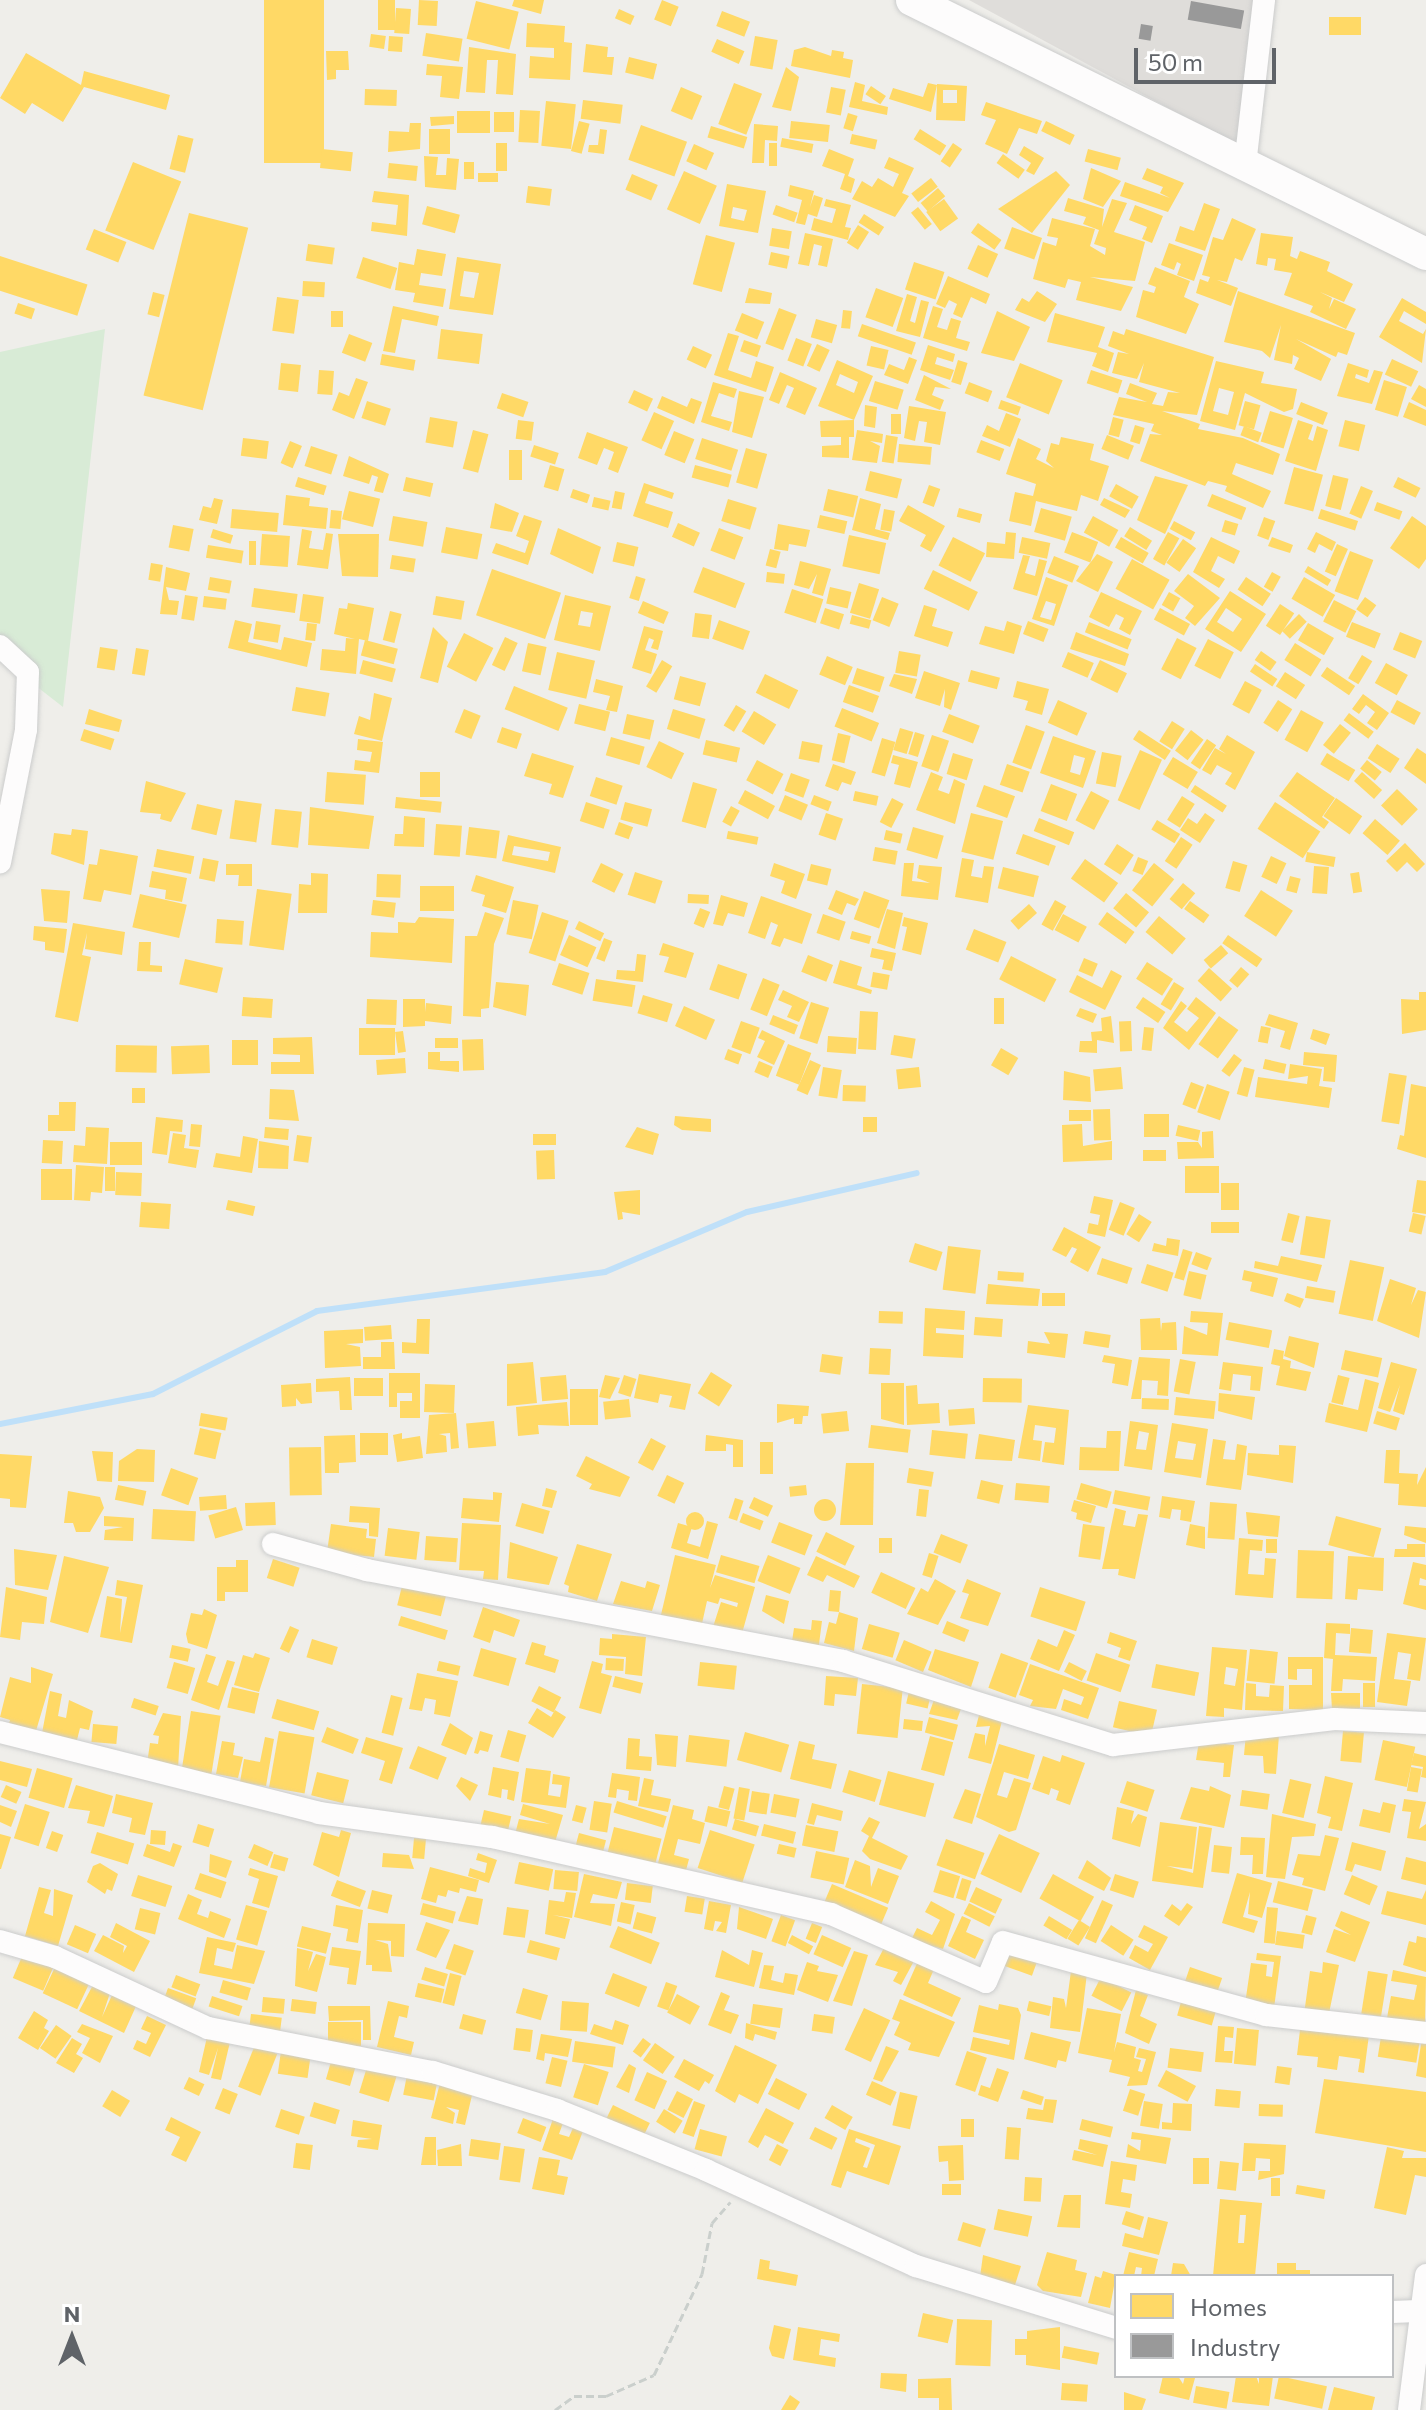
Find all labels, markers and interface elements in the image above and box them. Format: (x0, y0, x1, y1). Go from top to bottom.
scale bar (1138, 32, 1280, 82)
text: 50 m (1148, 47, 1203, 76)
legend (1114, 2274, 1394, 2378)
text: Homes (1190, 2292, 1267, 2321)
north arrow (32, 2298, 112, 2378)
text: N (64, 2300, 80, 2327)
text: Industry (1190, 2332, 1280, 2361)

